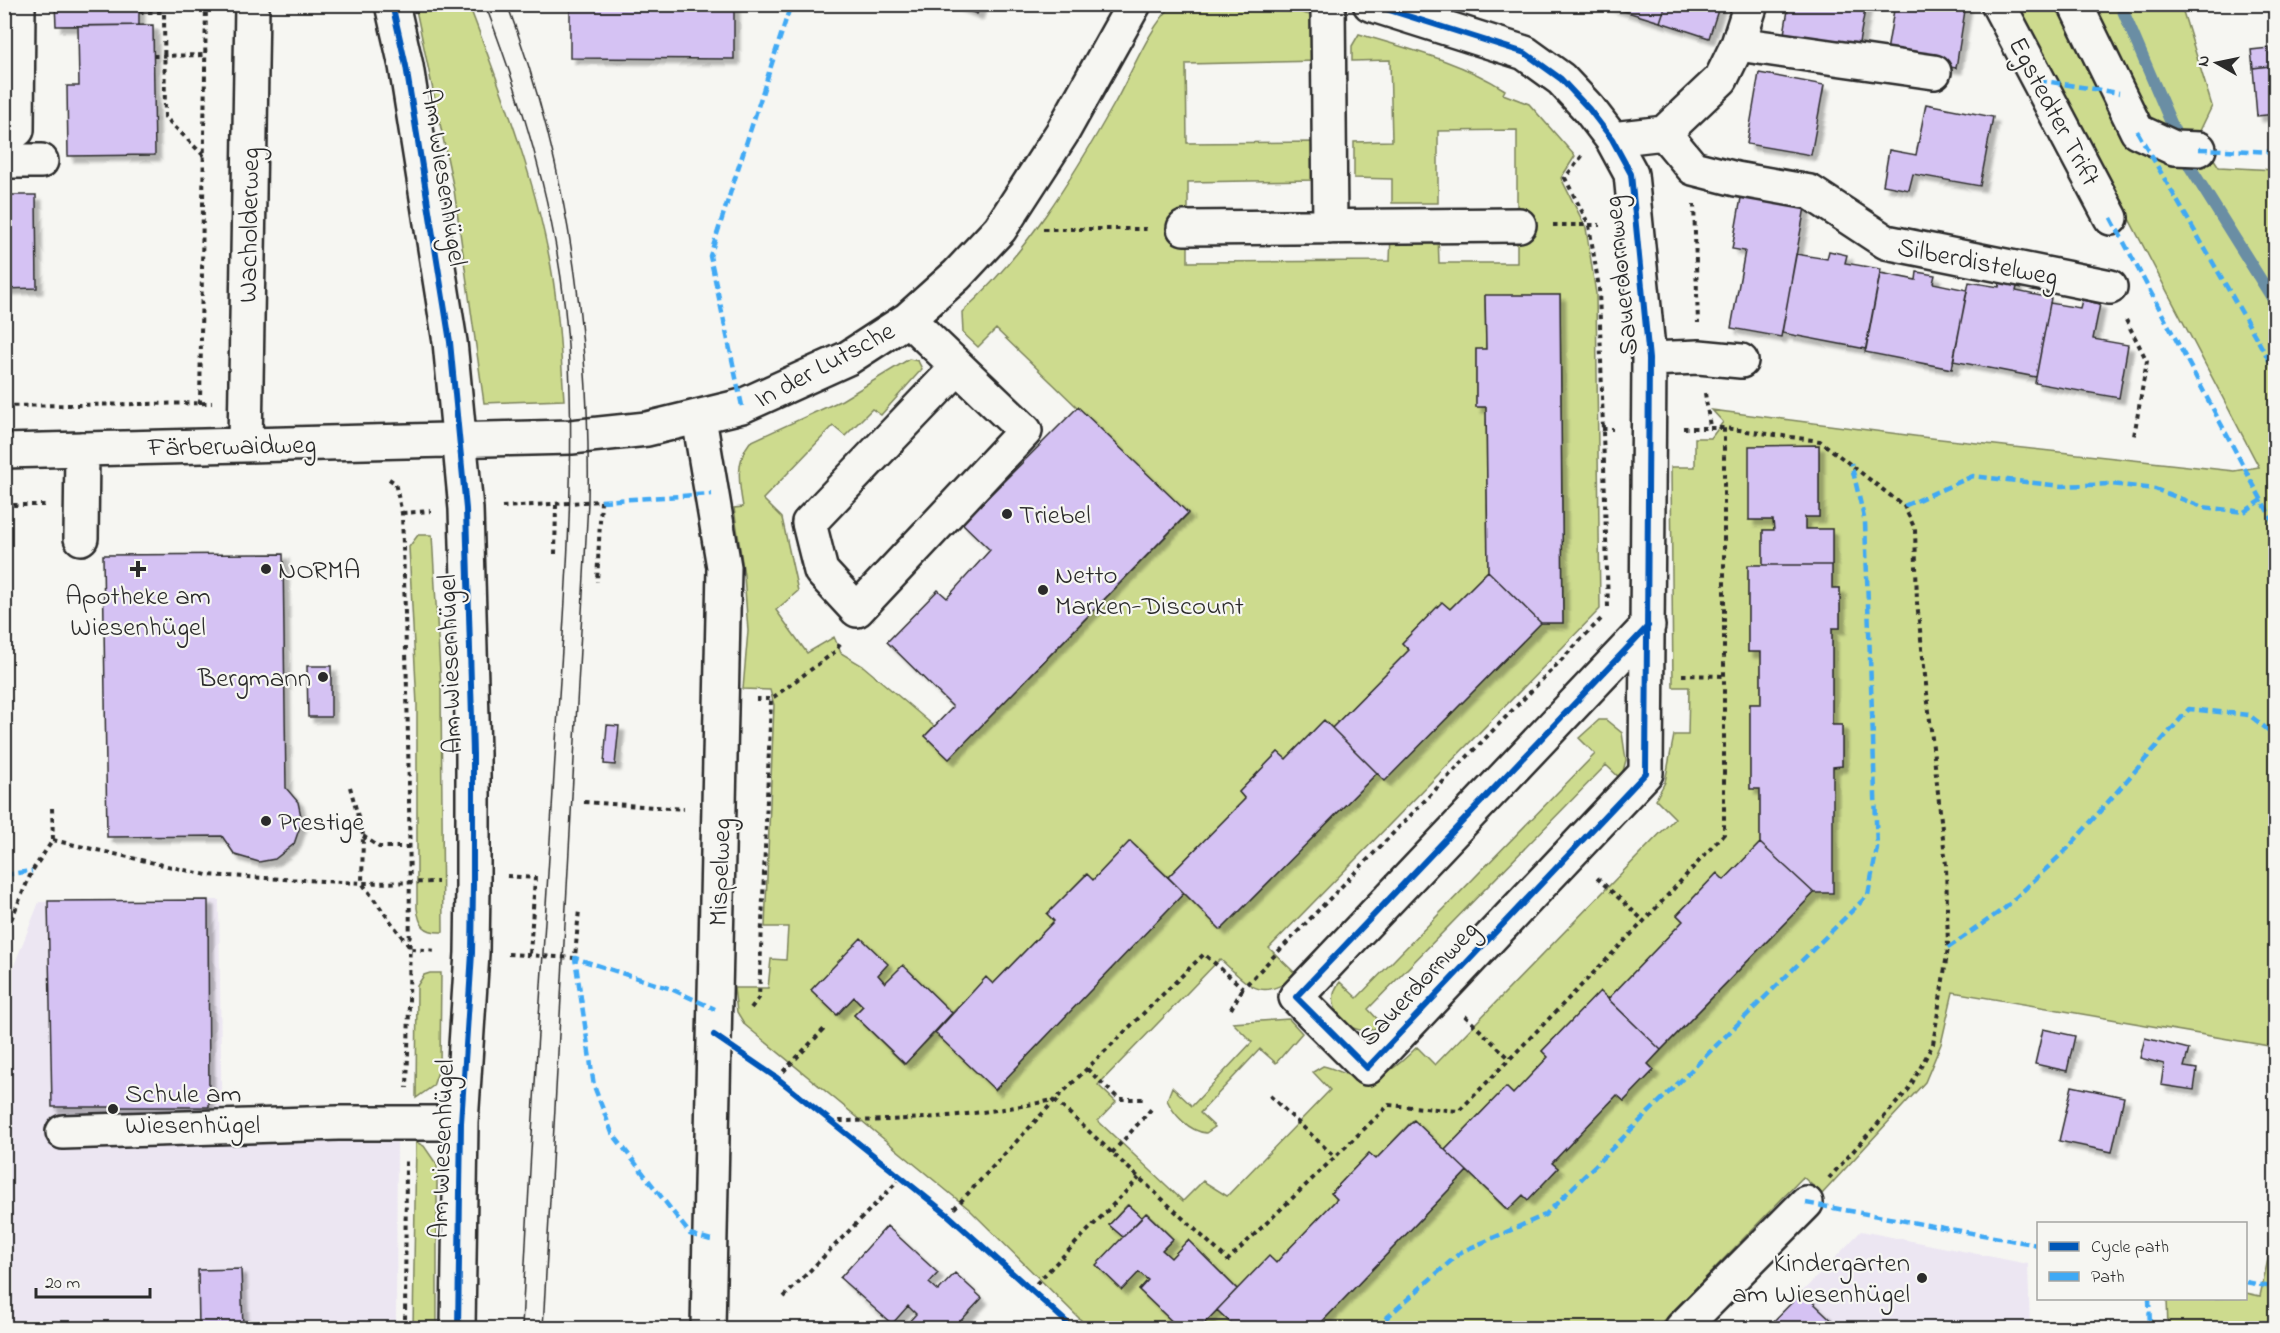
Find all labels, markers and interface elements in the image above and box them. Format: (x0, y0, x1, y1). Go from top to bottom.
street label: Egstedter Trift (1997, 31, 2109, 194)
north arrow (2187, 33, 2247, 93)
text: N (2191, 54, 2217, 68)
street label: Am Wiesenhügel (409, 86, 476, 269)
street label: Wacholderweg (230, 147, 271, 303)
street label: Sauerdornweg (1595, 194, 1650, 358)
street label: Silberdistelweg (1894, 229, 2061, 298)
street label: In der Lutsche (748, 312, 903, 420)
street label: Färberwaidweg (146, 427, 317, 468)
place label: Triebel (1019, 497, 1091, 536)
marker: Triebel (1000, 507, 1014, 521)
place label: NORMA (278, 552, 360, 591)
place label: Netto Marken-Discount (1055, 557, 1244, 627)
marker: Apotheke am Wiesenhügel (131, 562, 145, 576)
marker: NORMA (259, 562, 273, 576)
street label: Am Wiesenhügel (429, 573, 474, 754)
place label: Apotheke am Wiesenhügel (65, 578, 211, 648)
marker: Netto Marken-Discount (1036, 583, 1050, 597)
place label: Bergmann (197, 660, 311, 699)
marker: Bergmann (316, 670, 330, 684)
place label: Prestige (278, 804, 365, 843)
marker: Prestige (259, 814, 273, 828)
street label: Mispelweg (700, 817, 743, 927)
street label: Sauerdornweg (1351, 913, 1489, 1057)
street label: Am Wiesenhügel (421, 1059, 466, 1240)
place label: Schule am Wiesenhügel (125, 1076, 260, 1146)
marker: Schule am Wiesenhügel (106, 1102, 120, 1116)
legend (2037, 1222, 2247, 1300)
text: Cycle path (2091, 1235, 2169, 1261)
place label: Kindergarten am Wiesenhügel (1732, 1245, 1910, 1315)
scale bar (36, 1261, 150, 1299)
text: Path (2091, 1265, 2125, 1291)
text: 20 m (45, 1271, 80, 1297)
marker: Kindergarten am Wiesenhügel (1915, 1271, 1929, 1285)

